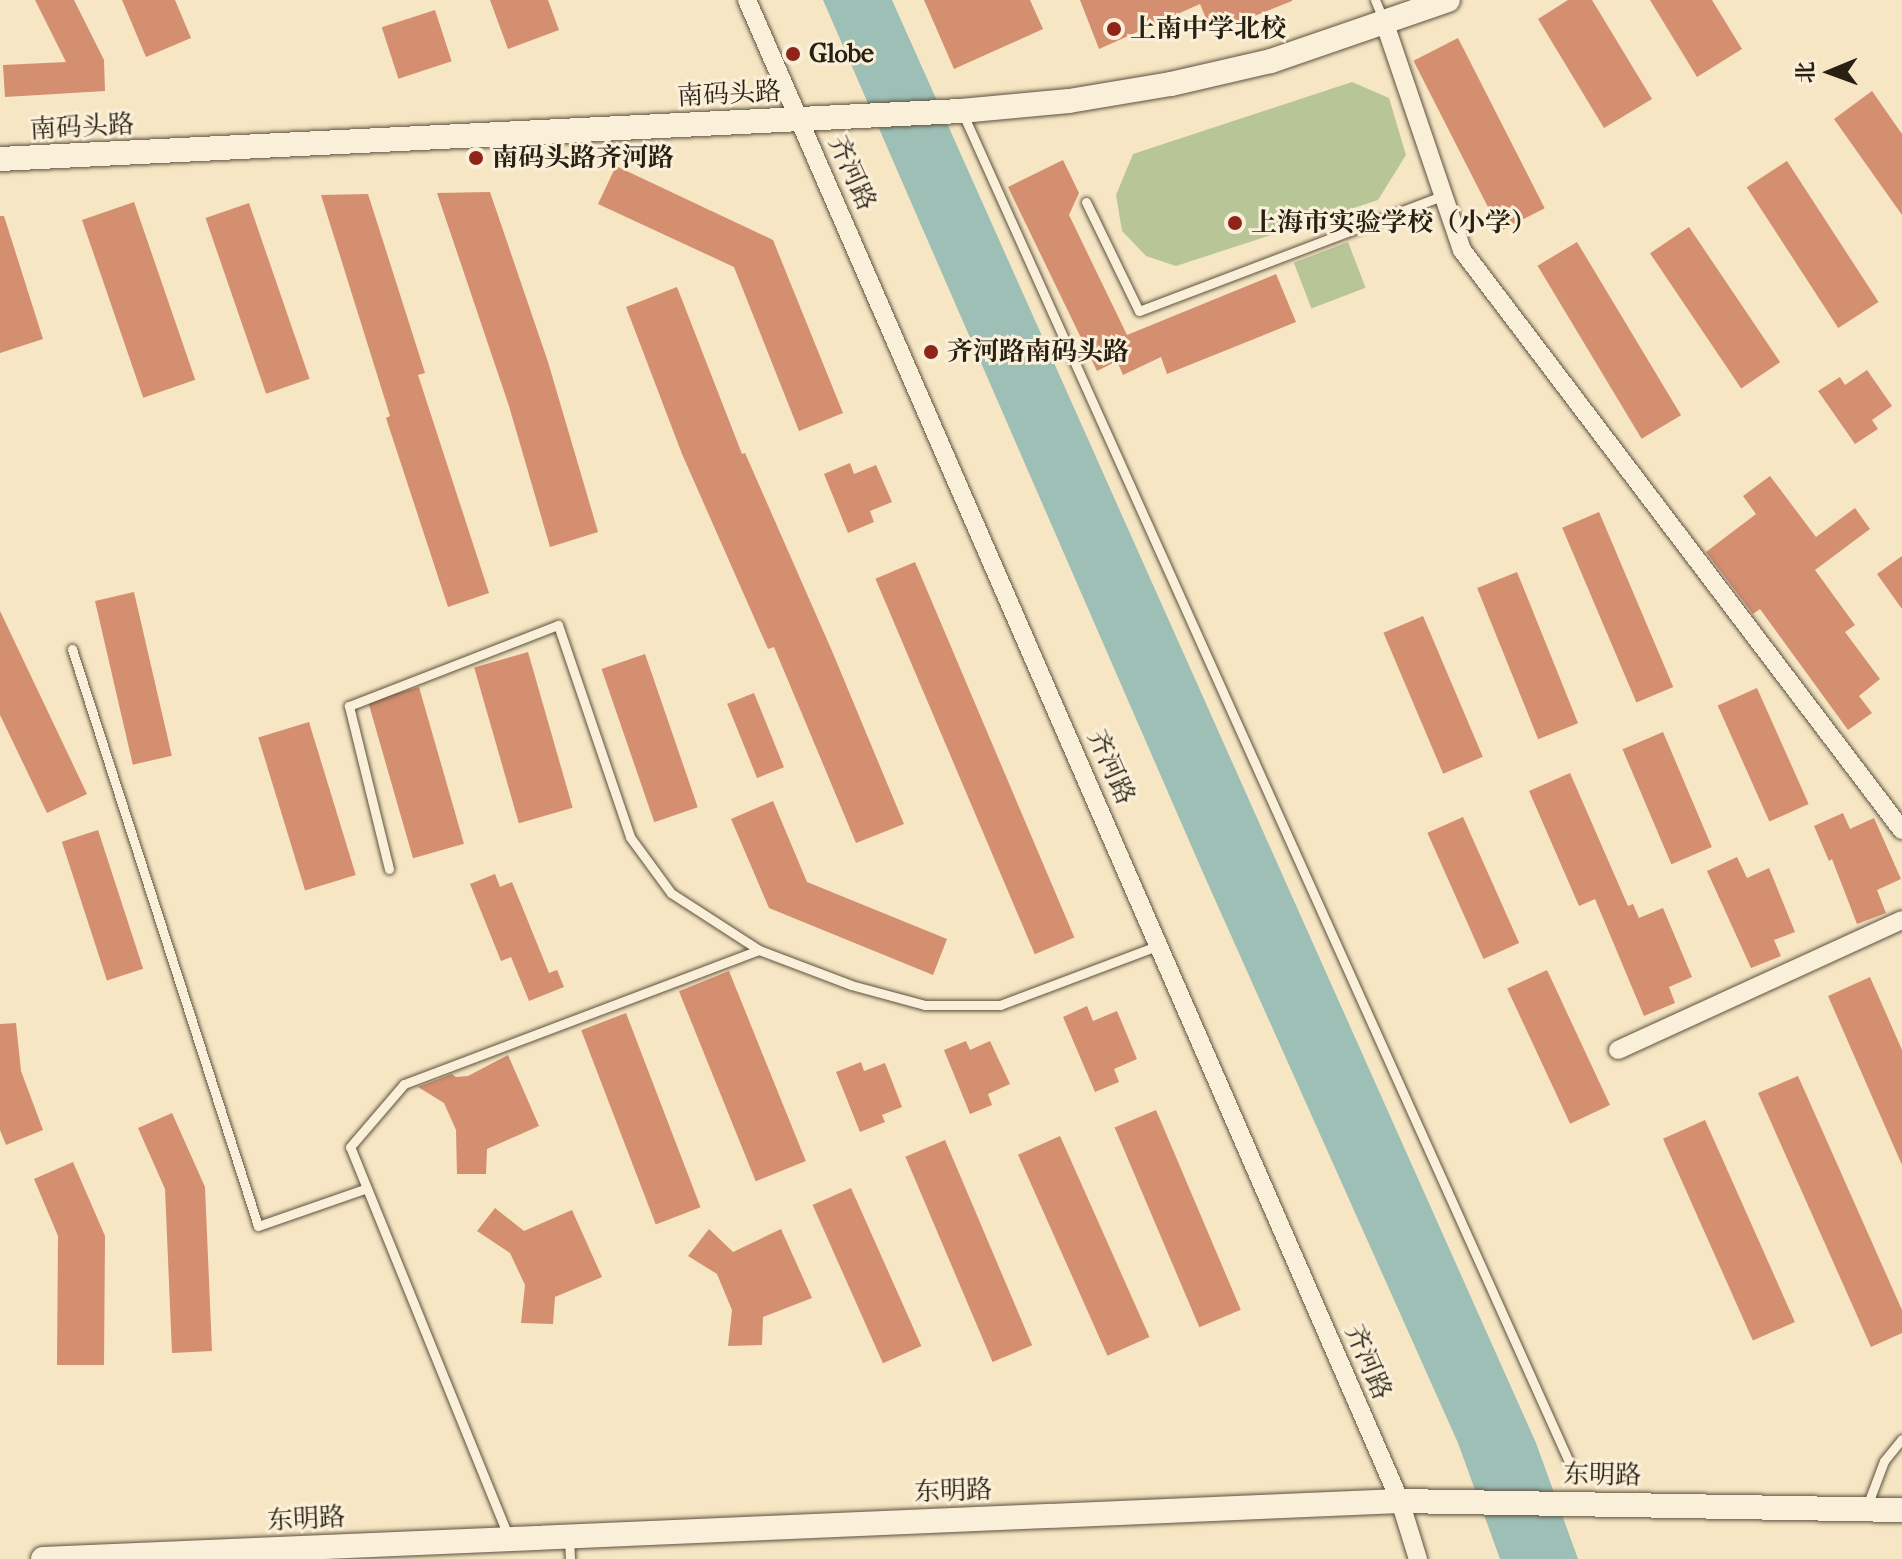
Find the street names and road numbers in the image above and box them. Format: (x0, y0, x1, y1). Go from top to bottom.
street label: 南码头路 (676, 76, 782, 112)
street label: 南码头路 (29, 109, 135, 145)
street label: 齐河路 (822, 131, 882, 215)
street label: 齐河路 (1081, 725, 1141, 809)
street label: 齐河路 (1338, 1320, 1398, 1404)
street label: 东明路 (1563, 1459, 1641, 1491)
street label: 东明路 (913, 1474, 993, 1508)
street label: 东明路 (266, 1501, 346, 1537)

